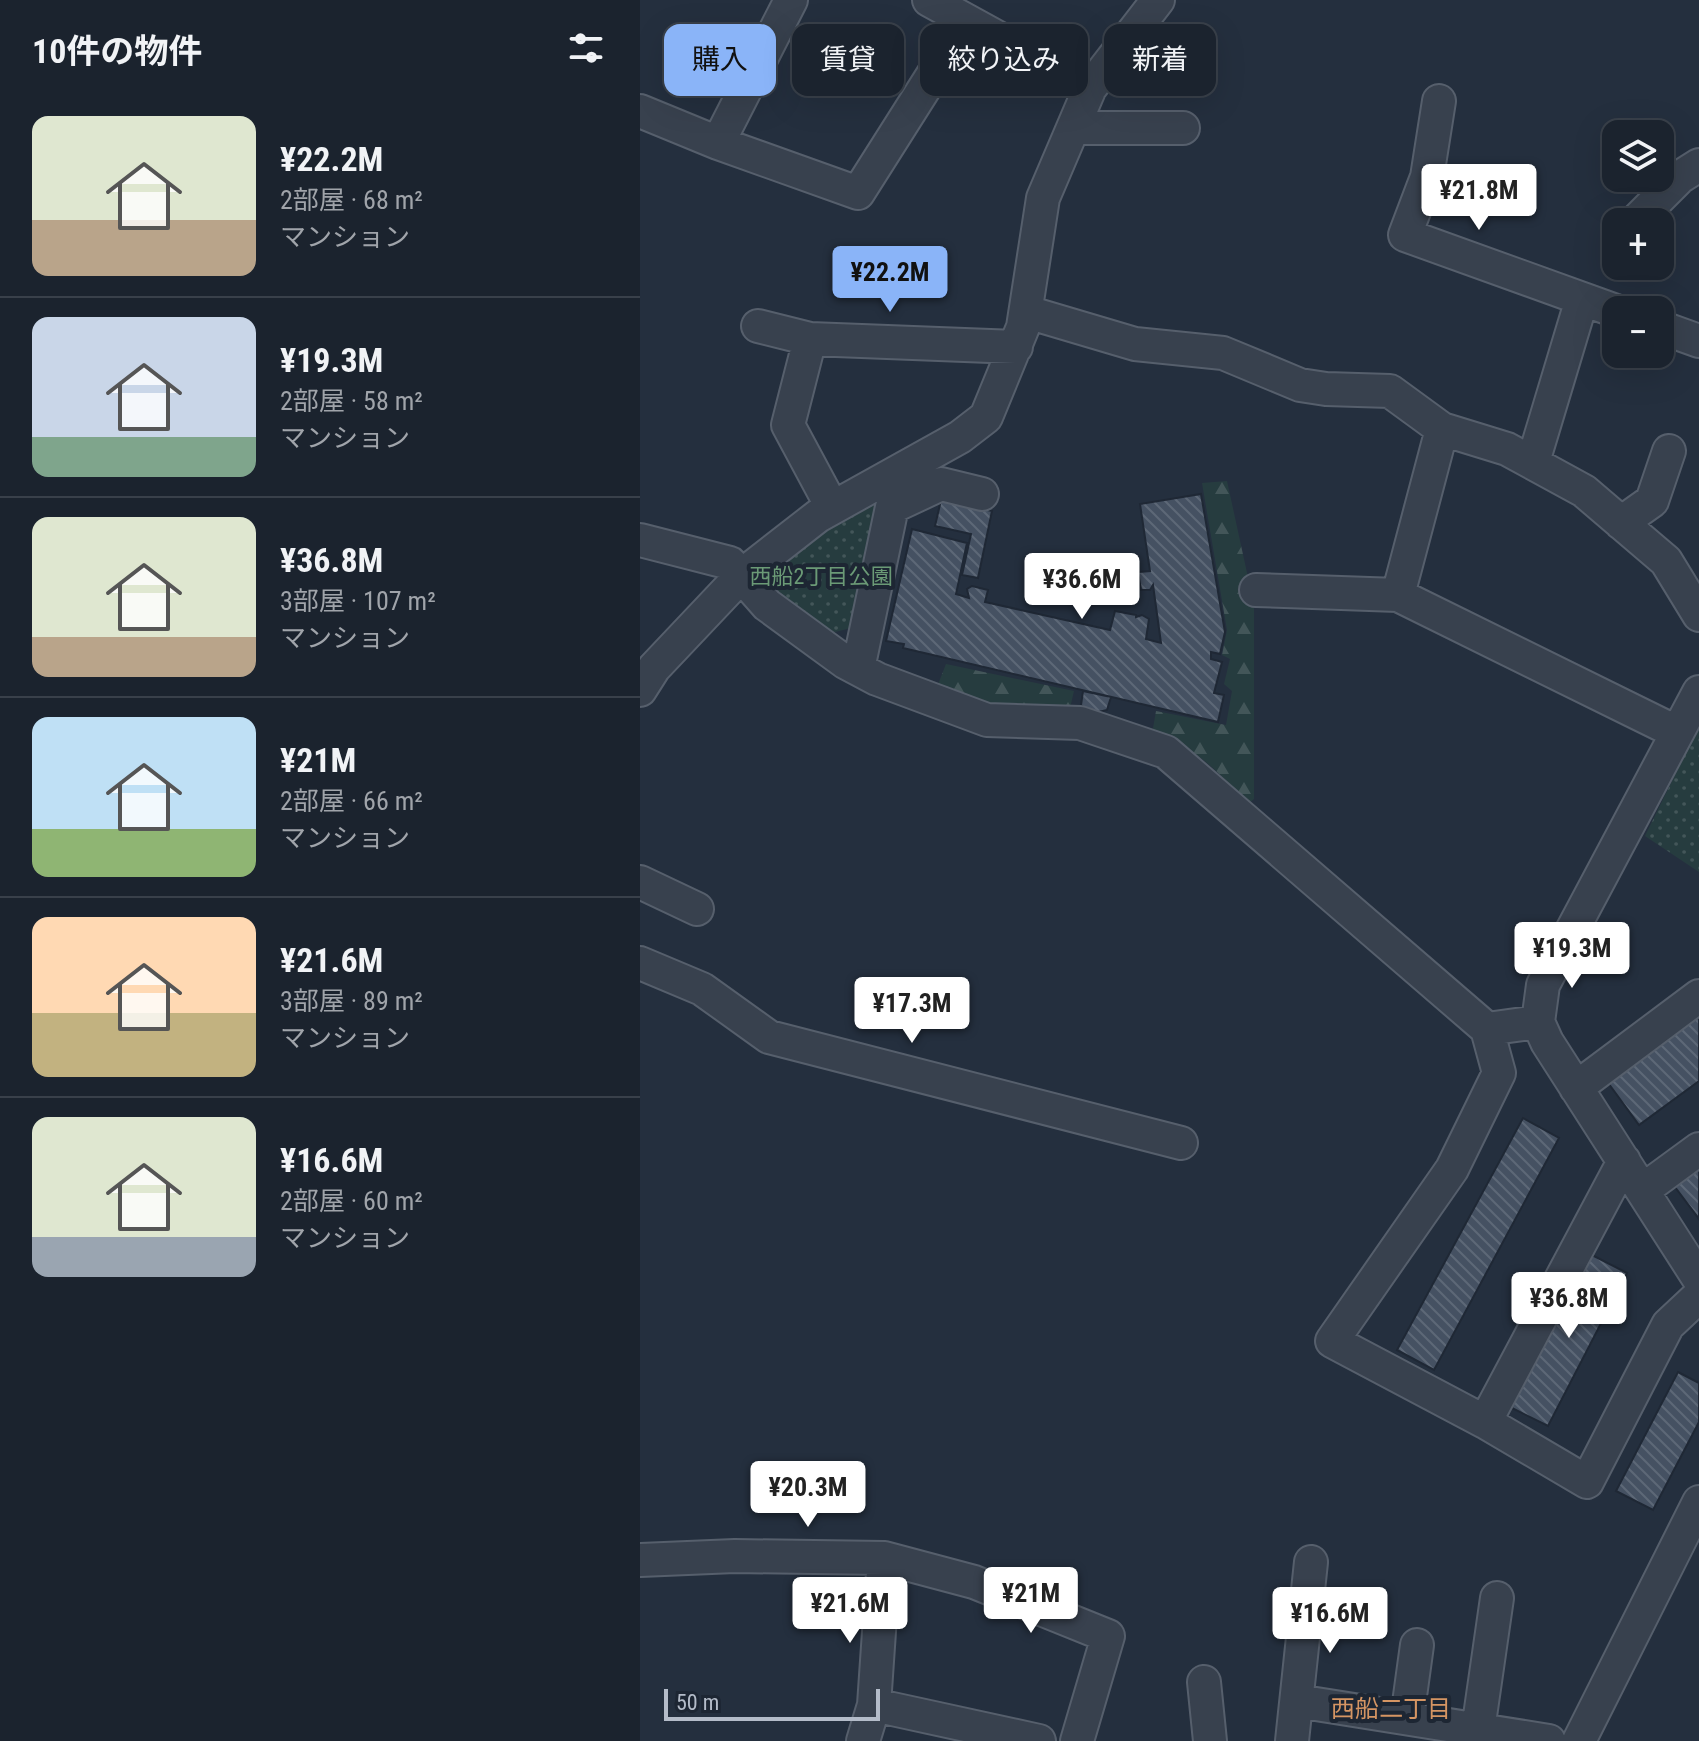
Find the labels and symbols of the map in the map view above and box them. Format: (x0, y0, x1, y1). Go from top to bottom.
pin: ¥21.8M (1414, 164, 1544, 232)
pin: ¥22.2M (825, 246, 955, 314)
pin: ¥36.6M (1017, 553, 1147, 621)
park label: 西船2丁目公園 (750, 564, 892, 589)
pin: ¥19.3M (1507, 922, 1637, 990)
pin: ¥17.3M (847, 977, 977, 1045)
pin: ¥36.8M (1504, 1272, 1634, 1340)
pin: ¥20.3M (743, 1461, 873, 1529)
pin: ¥21M (984, 1567, 1078, 1635)
pin: ¥21.6M (785, 1577, 915, 1645)
pin: ¥16.6M (1265, 1587, 1395, 1655)
scale bar (664, 1685, 880, 1721)
district label: 西船二丁目 (1331, 1695, 1451, 1723)

